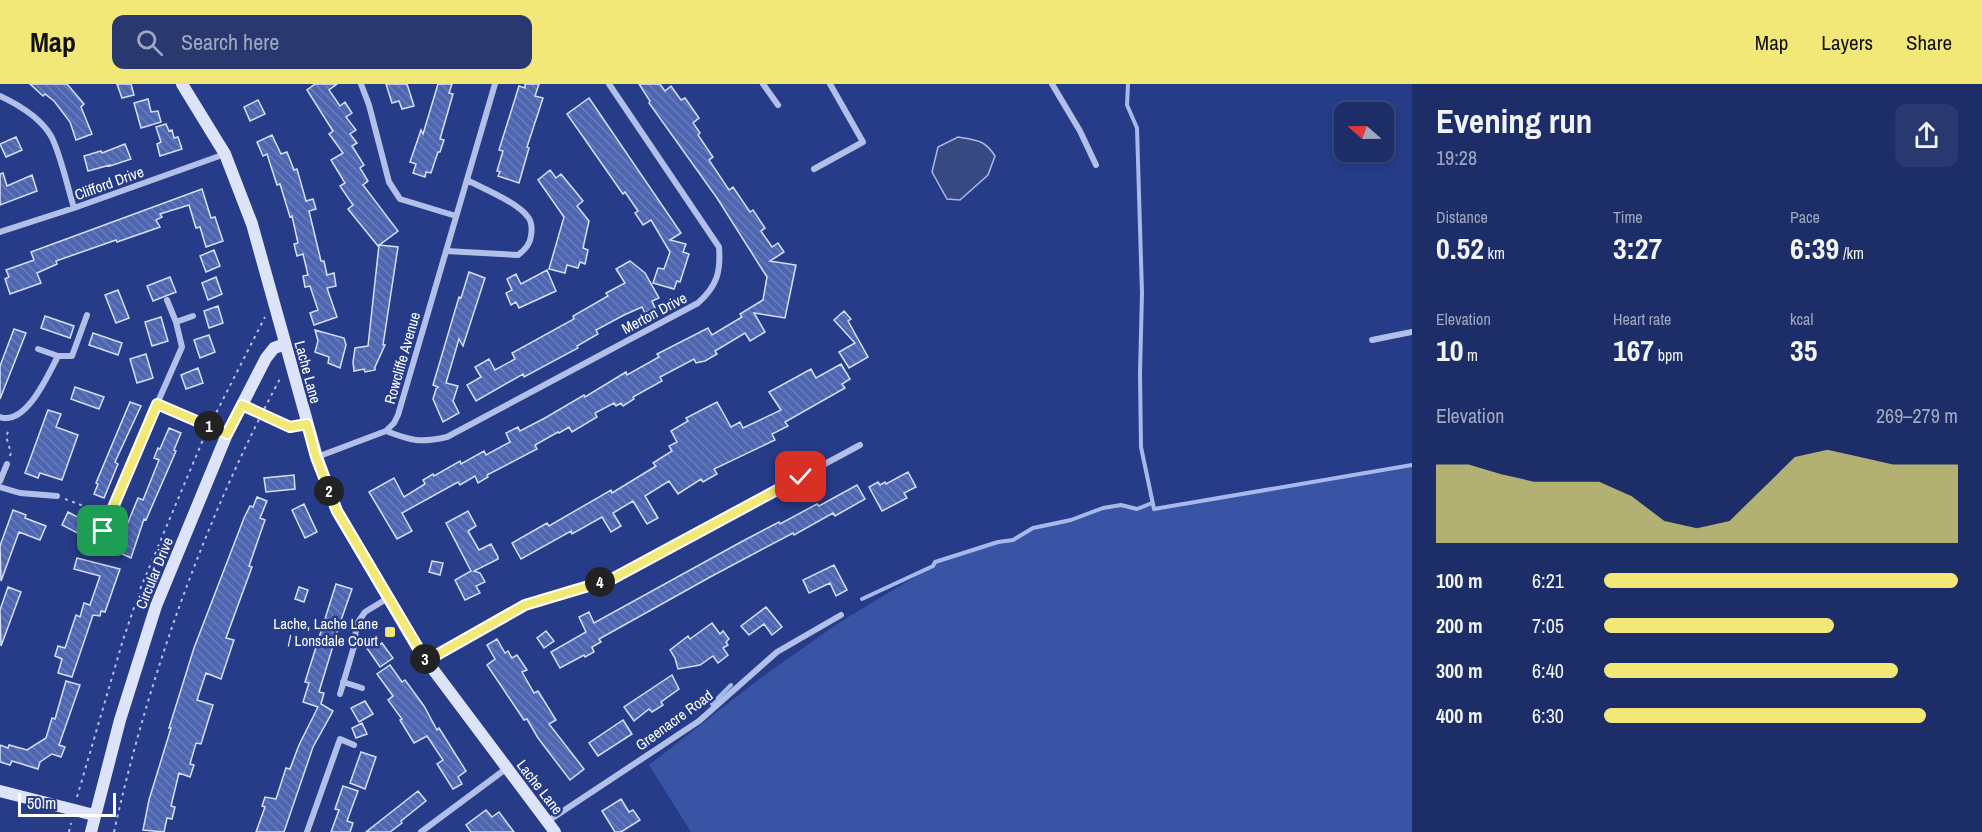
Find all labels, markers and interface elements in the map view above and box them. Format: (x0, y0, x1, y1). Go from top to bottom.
search box (112, 15, 532, 69)
text: Map (30, 23, 76, 61)
icon: search (133, 26, 166, 59)
text: Search here (181, 27, 279, 57)
text: Map (1755, 28, 1788, 57)
text: Layers (1821, 28, 1873, 57)
text: Share (1906, 28, 1952, 57)
text: Evening run (1436, 99, 1592, 143)
north arrow (1334, 102, 1394, 162)
map controls (1334, 102, 1394, 162)
button: share (1895, 104, 1958, 167)
text: 19:28 (1436, 144, 1477, 171)
street label: Clifford Drive (71, 161, 147, 205)
text: Distance (1436, 206, 1488, 228)
text: Time (1613, 206, 1643, 228)
text: Pace (1790, 206, 1820, 228)
text: 0.52 (1436, 228, 1484, 268)
text: 3:27 (1613, 228, 1662, 268)
text: 6:39 (1790, 228, 1839, 268)
text: km (1484, 242, 1505, 264)
text: /km (1839, 242, 1864, 264)
street label: Merton Drive (618, 287, 690, 339)
text: Elevation (1436, 308, 1491, 330)
text: Heart rate (1613, 308, 1671, 330)
text: kcal (1790, 308, 1813, 330)
street label: Rowcliffe Avenue (379, 309, 425, 406)
text: 10 (1436, 330, 1463, 370)
text: 167 (1613, 330, 1654, 370)
text: 35 (1790, 330, 1817, 370)
street label: Lache Lane (290, 338, 327, 406)
text: m (1463, 344, 1478, 366)
text: bpm (1654, 344, 1683, 366)
text: Elevation (1436, 402, 1504, 429)
text: 269–279 m (1876, 402, 1958, 429)
pin: 1 (194, 411, 224, 441)
text: 1 (205, 415, 213, 437)
pin (775, 451, 826, 502)
icon: check (784, 460, 817, 493)
pin: 2 (314, 476, 344, 506)
text: 2 (325, 480, 333, 502)
pin (77, 505, 128, 556)
icon: arrive (86, 514, 119, 547)
street label: Circular Drive (130, 534, 178, 612)
pin: 4 (585, 567, 615, 597)
text: 100 m (1436, 567, 1483, 594)
text: 6:21 (1532, 567, 1564, 594)
text: 4 (596, 571, 604, 593)
text: 200 m (1436, 612, 1483, 639)
text: 7:05 (1532, 612, 1564, 639)
place label: Lache, Lache Lane / Lonsdale Court (273, 613, 379, 651)
marker: Lache, Lache Lane / Lonsdale Court (383, 625, 397, 639)
pin: 3 (410, 644, 440, 674)
text: 3 (421, 648, 429, 670)
text: 300 m (1436, 657, 1483, 684)
text: 6:40 (1532, 657, 1564, 684)
street label: Greenacre Road (631, 685, 717, 755)
text: 400 m (1436, 702, 1483, 729)
text: 6:30 (1532, 702, 1564, 729)
street label: Lache Lane (512, 755, 568, 819)
scale bar (18, 790, 116, 818)
text: 50 m (27, 792, 56, 814)

